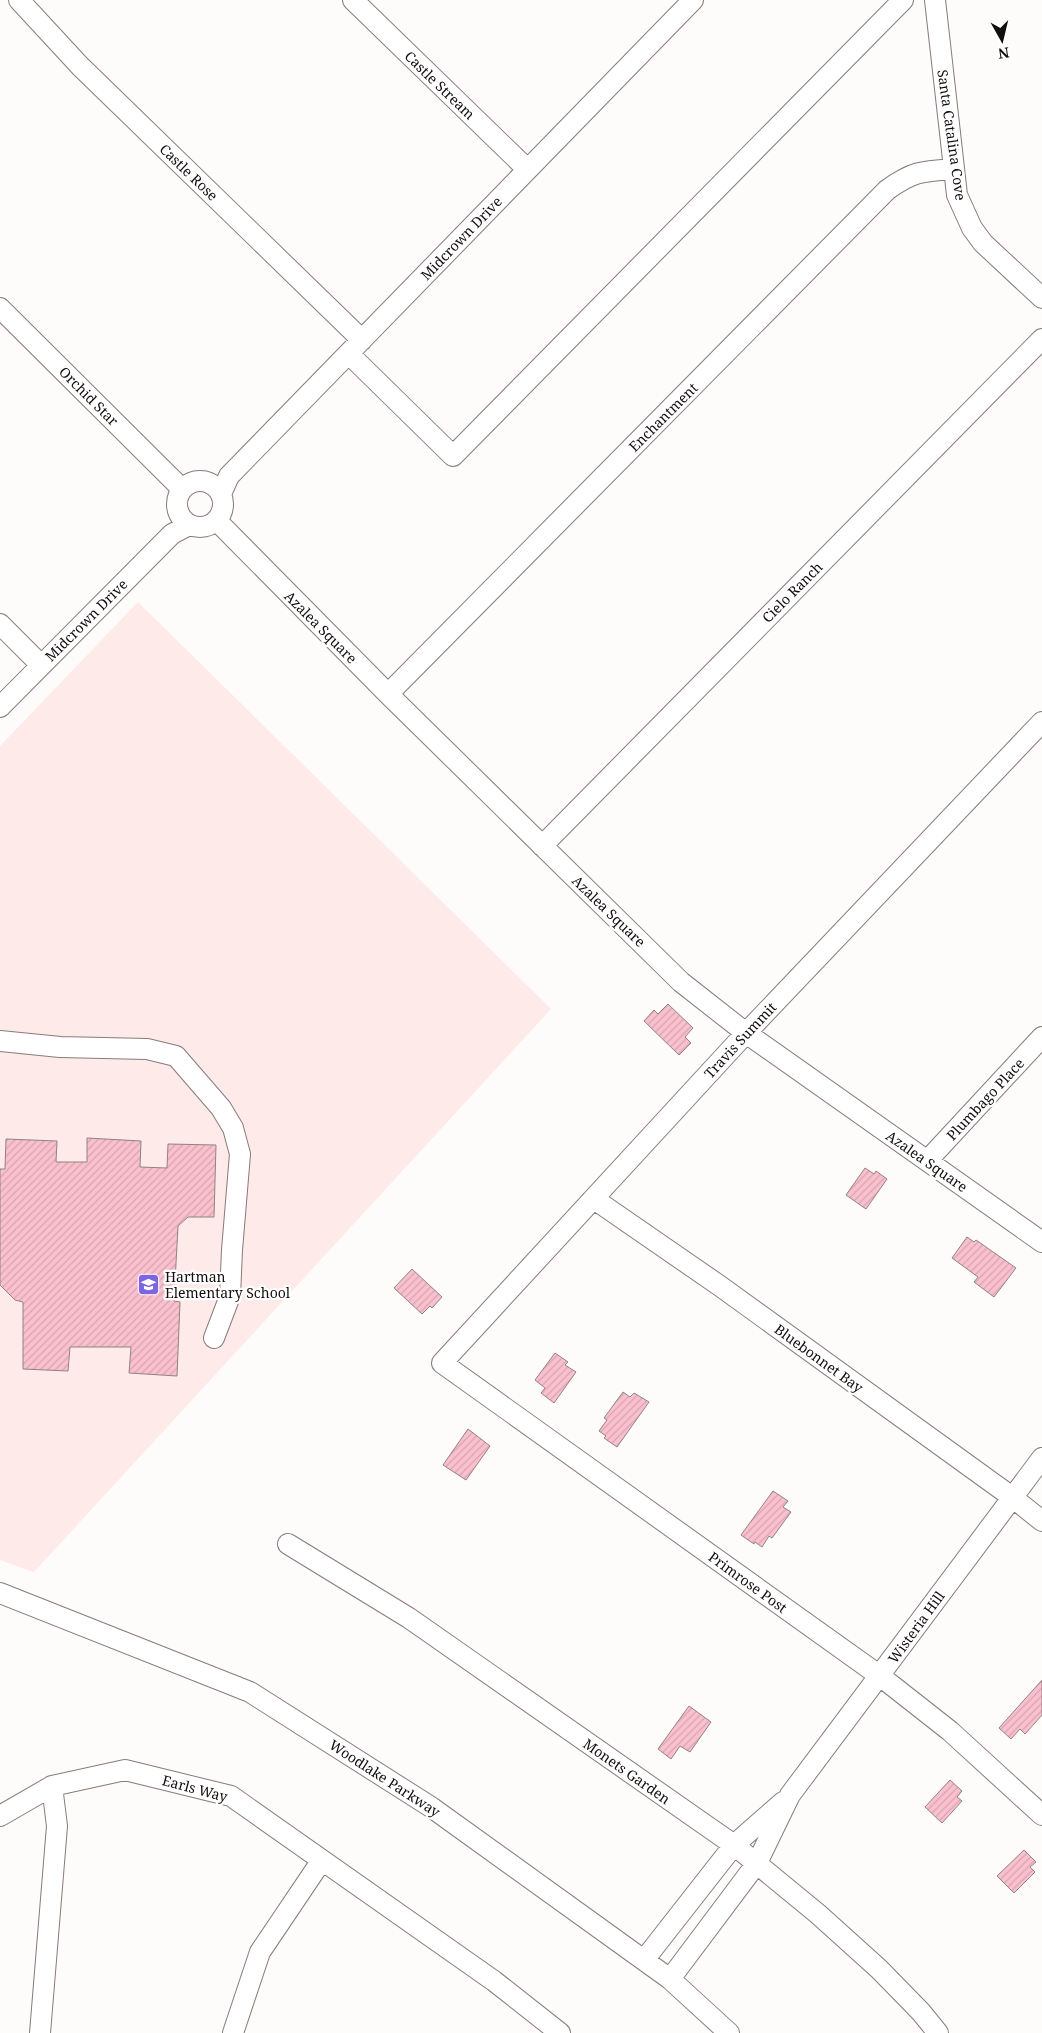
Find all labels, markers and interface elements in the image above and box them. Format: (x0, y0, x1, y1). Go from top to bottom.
north arrow (977, 15, 1027, 65)
text: N (997, 43, 1011, 64)
street label: Castle Stream (401, 47, 479, 123)
street label: Santa Catalina Cove (933, 68, 971, 202)
street label: Castle Rose (156, 139, 222, 205)
street label: Midcrown Drive (416, 192, 506, 284)
street label: Orchid Star (55, 362, 123, 430)
street label: Enchantment (624, 378, 702, 456)
street label: Cielo Ranch (758, 557, 827, 626)
street label: Midcrown Drive (41, 575, 131, 665)
street label: Azalea Square (281, 587, 361, 667)
street label: Azalea Square (568, 871, 650, 951)
street label: Travis Summit (700, 998, 780, 1082)
street label: Plumbago Place (942, 1054, 1028, 1144)
street label: Azalea Square (883, 1126, 971, 1196)
place label: Hartman Elementary School (165, 1267, 291, 1302)
school or university icon: Hartman Elementary School (137, 1272, 161, 1296)
street label: Bluebonnet Bay (771, 1319, 867, 1397)
street label: Primrose Post (705, 1547, 791, 1617)
street label: Wisteria Hill (883, 1587, 949, 1667)
street label: Monets Garden (580, 1734, 674, 1808)
street label: Woodlake Parkway (326, 1735, 444, 1821)
street label: Earls Way (160, 1770, 230, 1806)

